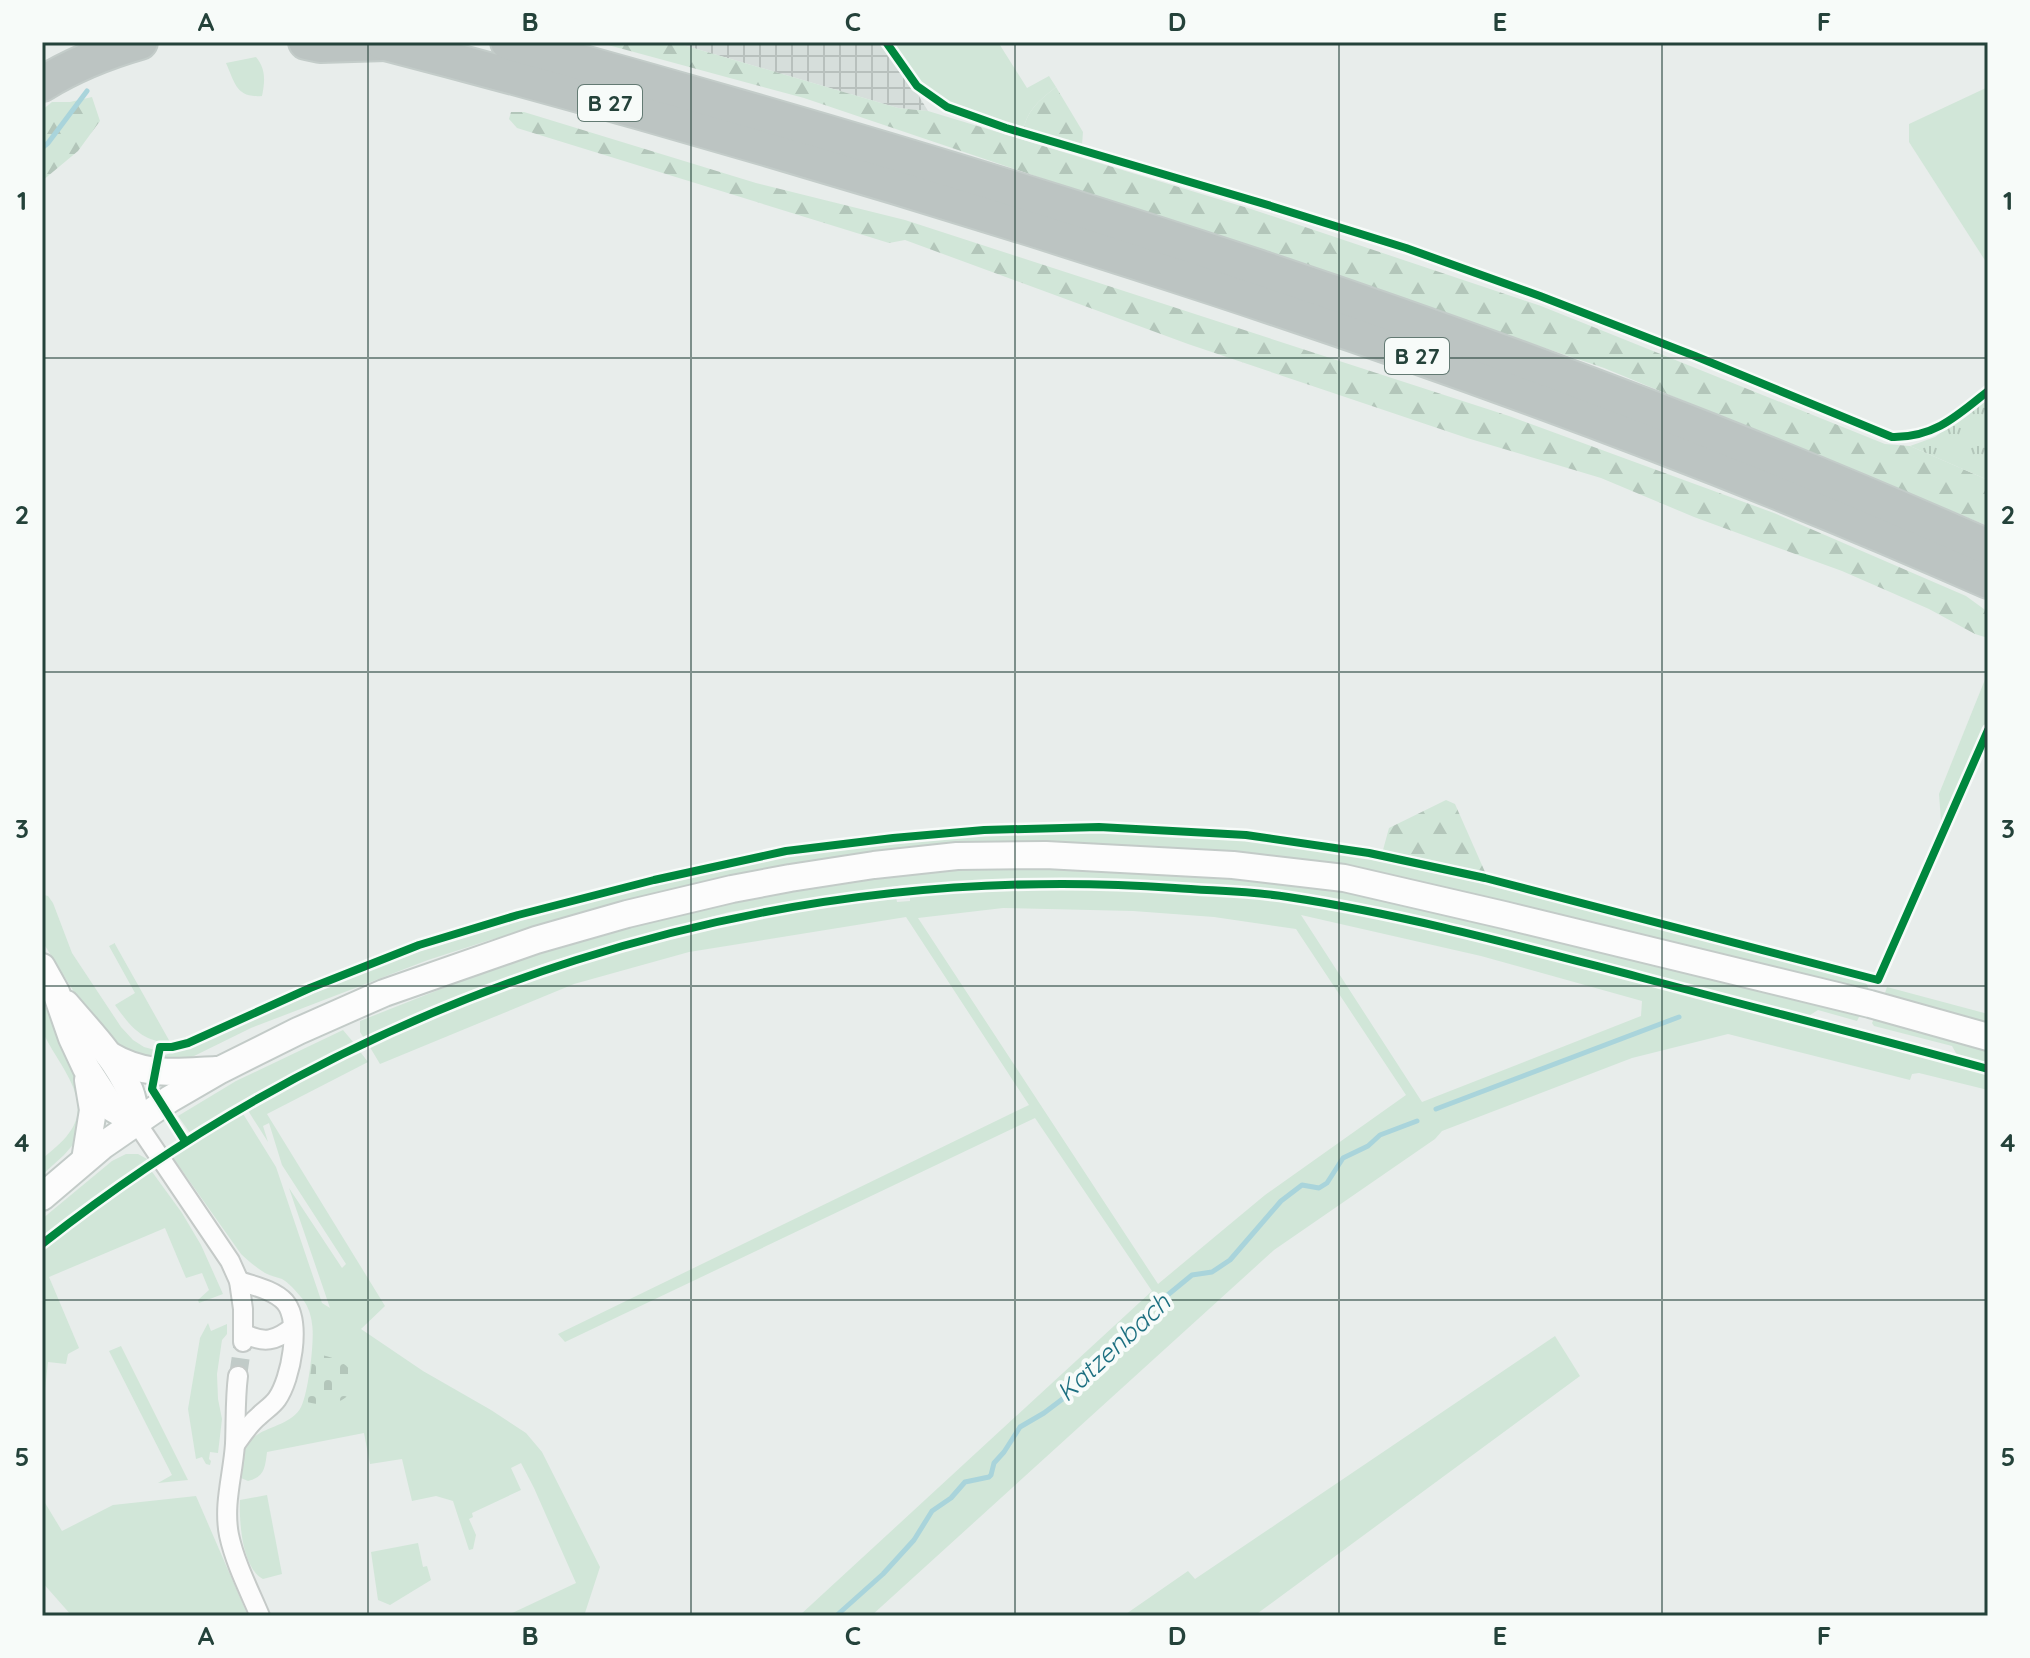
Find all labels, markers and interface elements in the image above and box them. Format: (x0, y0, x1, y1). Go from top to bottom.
text: A (198, 5, 215, 38)
text: B (521, 5, 539, 38)
text: C (845, 5, 861, 38)
text: D (1168, 5, 1186, 38)
text: E (1493, 5, 1507, 38)
text: F (1817, 5, 1831, 38)
road number: B 27 (578, 85, 642, 121)
text: 1 (17, 184, 27, 217)
text: 1 (2003, 184, 2013, 217)
road number: B 27 (1385, 338, 1449, 374)
text: 2 (15, 498, 29, 531)
text: 2 (2001, 498, 2015, 531)
text: 3 (15, 812, 29, 845)
text: 3 (2001, 812, 2015, 845)
text: 4 (14, 1126, 30, 1159)
text: 4 (2000, 1126, 2016, 1159)
water label: Katzenbach (1049, 1285, 1178, 1408)
text: 5 (15, 1440, 29, 1473)
text: 5 (2001, 1440, 2015, 1473)
text: A (198, 1619, 215, 1652)
text: B (521, 1619, 539, 1652)
text: C (845, 1619, 861, 1652)
text: D (1168, 1619, 1186, 1652)
text: E (1493, 1619, 1507, 1652)
text: F (1817, 1619, 1831, 1652)

